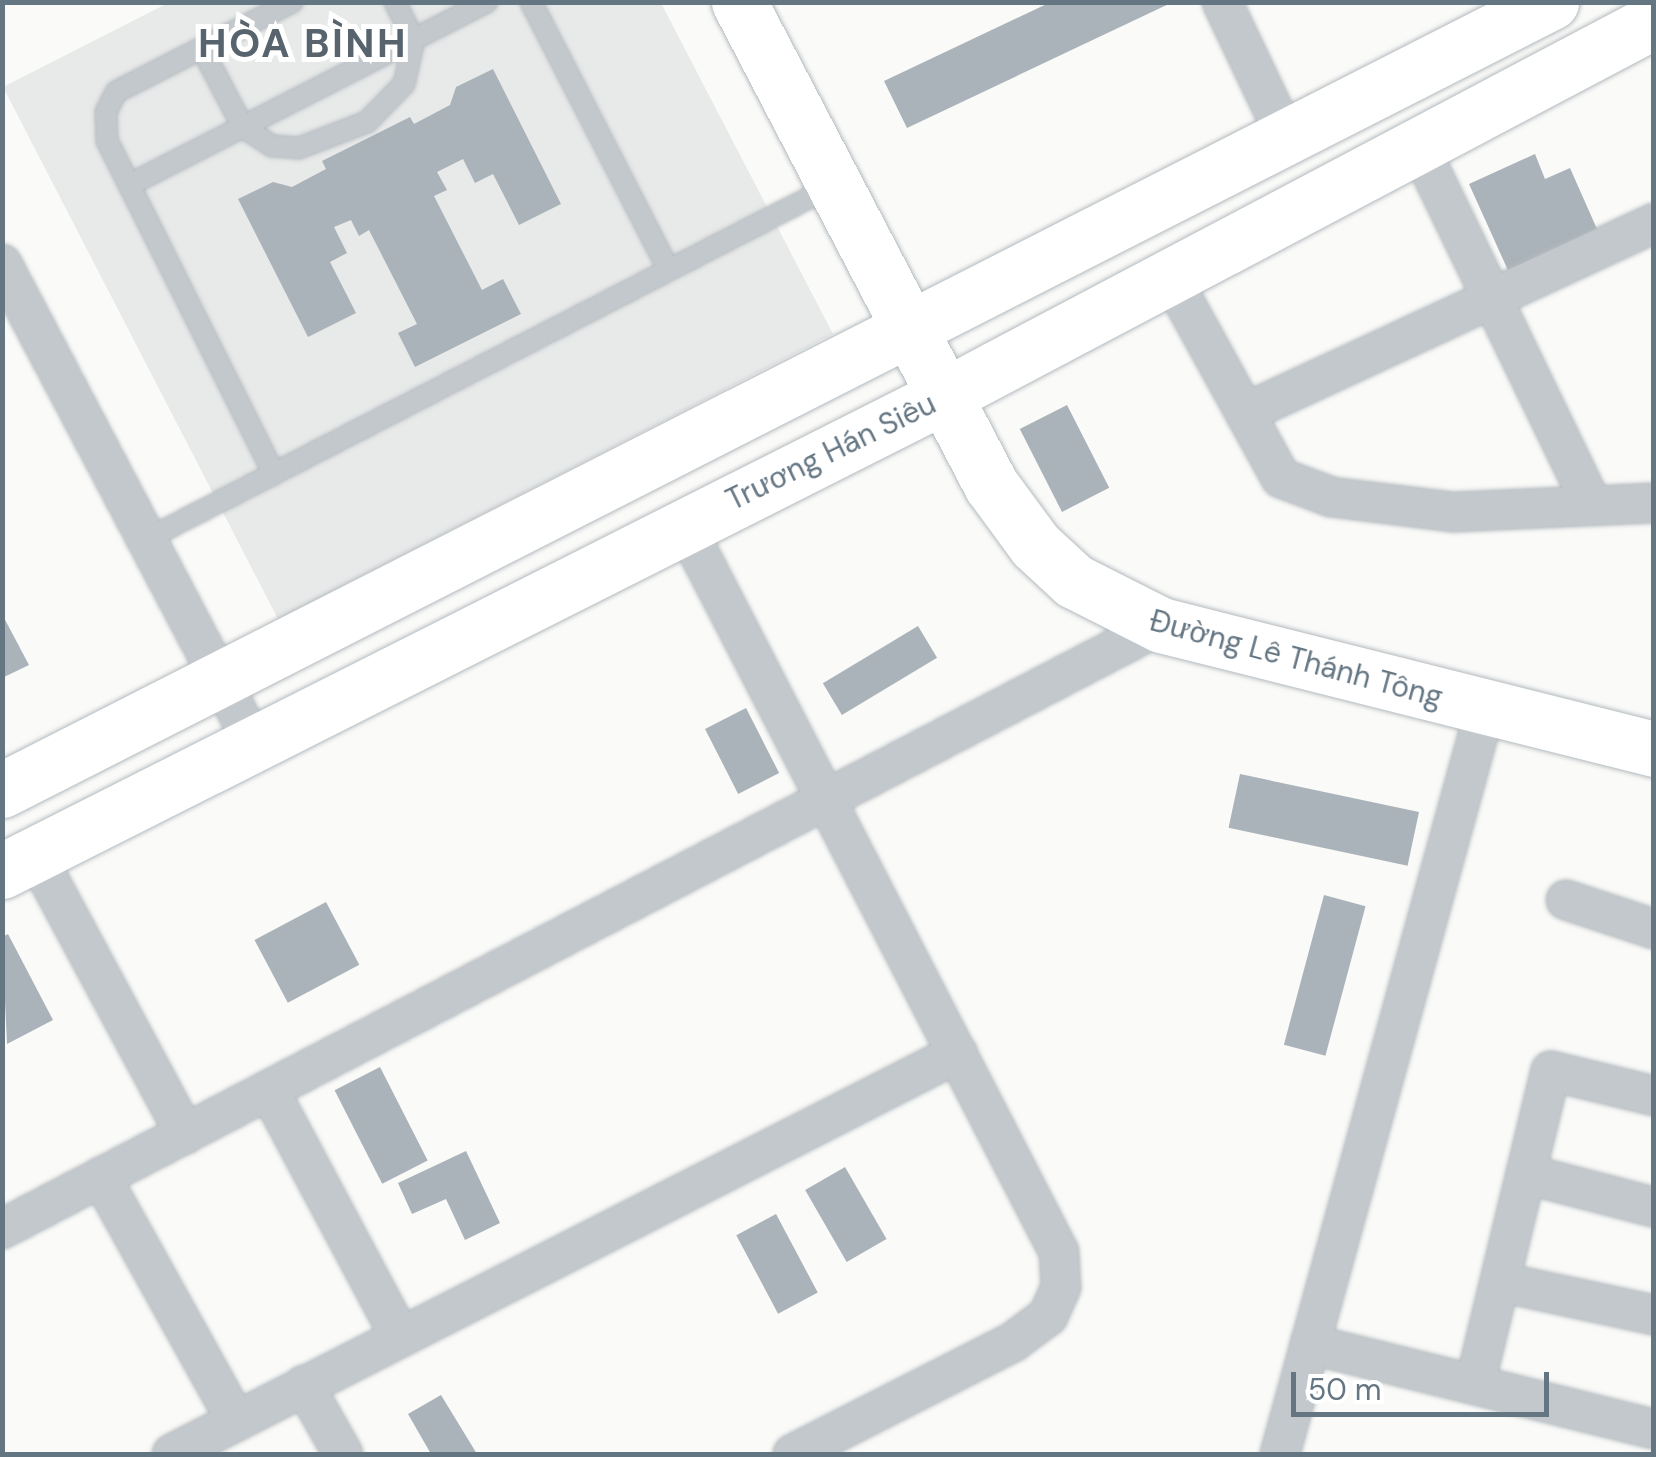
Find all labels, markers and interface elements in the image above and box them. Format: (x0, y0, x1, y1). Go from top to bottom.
district label: HÒA BÌNH (198, 19, 408, 67)
street label: Trương Hán Siêu (720, 386, 942, 518)
street label: Đường Lê Thánh Tông (1146, 603, 1446, 715)
scale bar (1296, 1352, 1554, 1414)
text: 50 m (1308, 1370, 1382, 1409)

